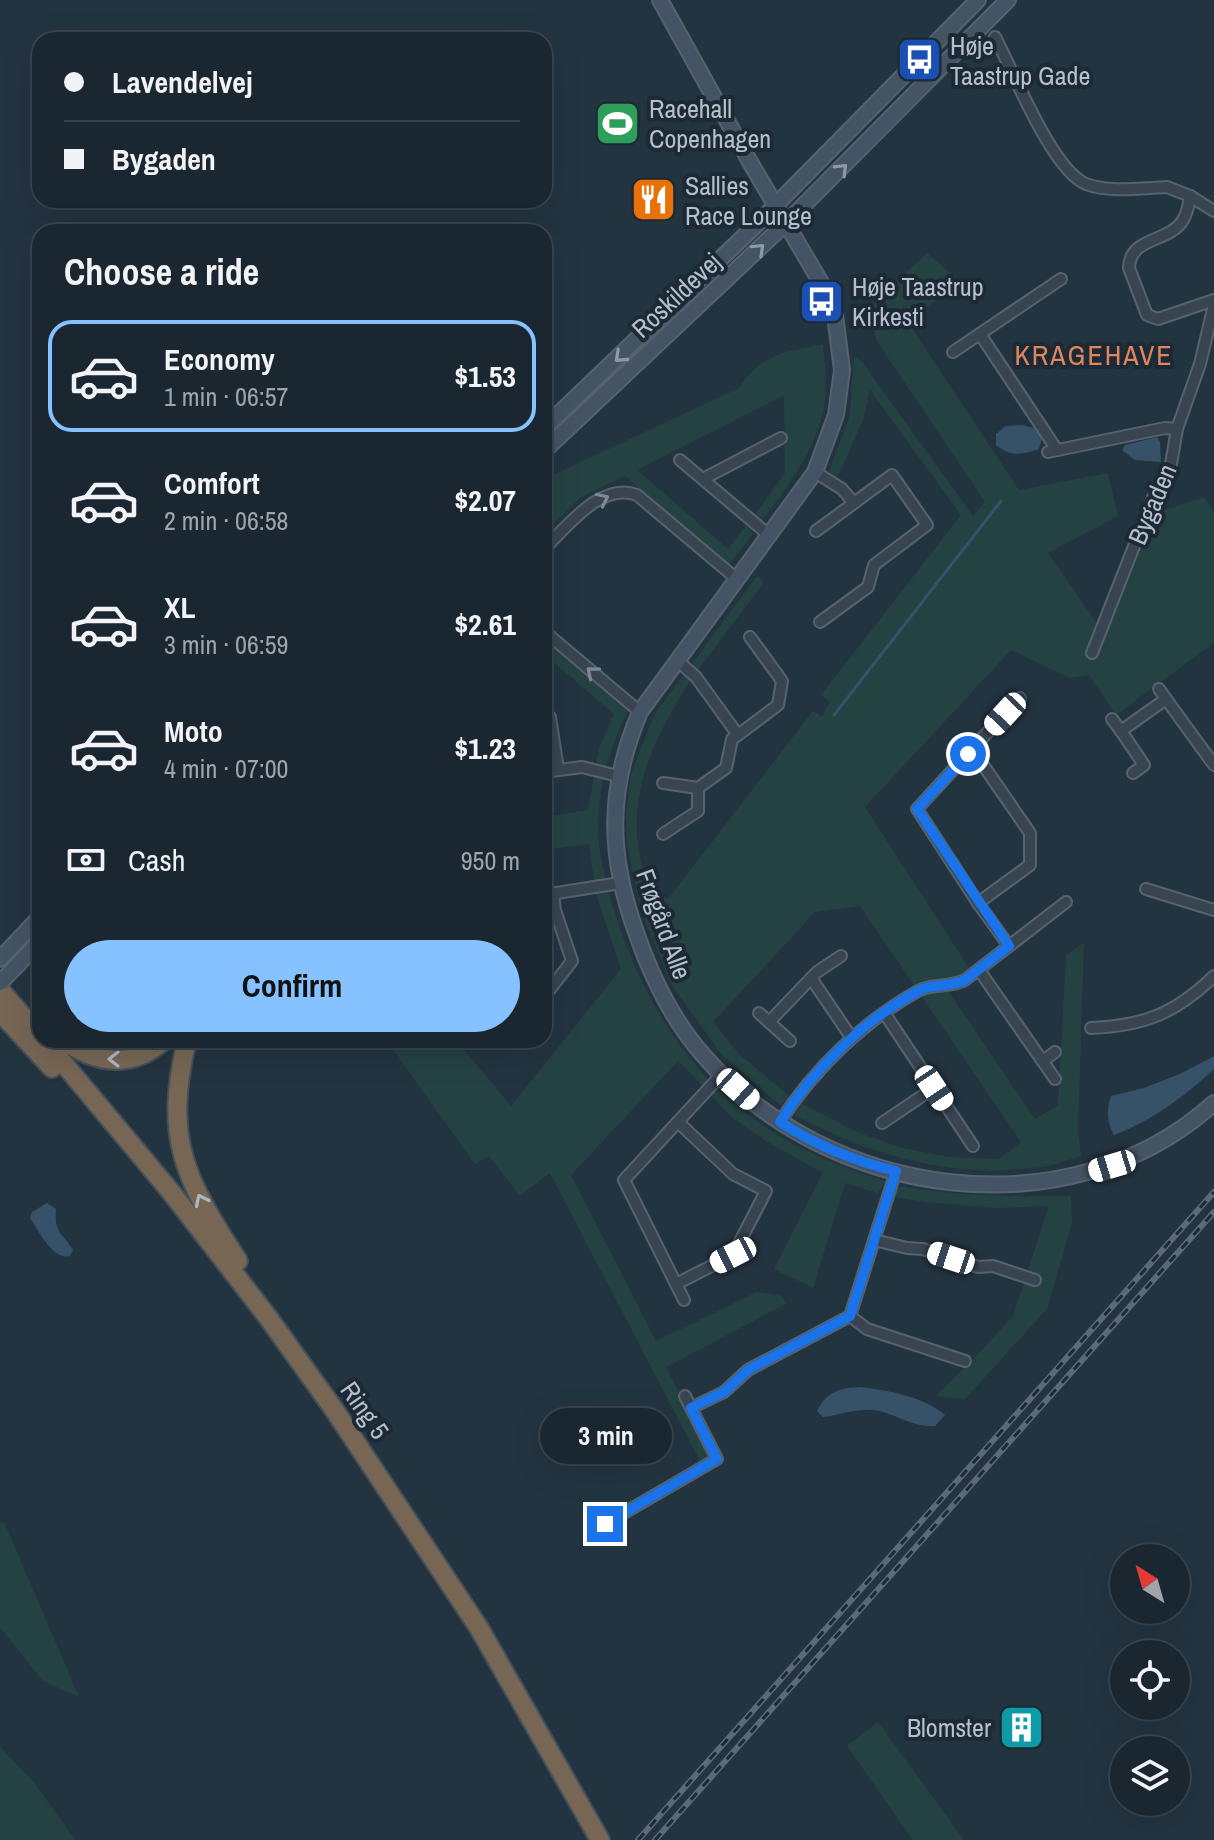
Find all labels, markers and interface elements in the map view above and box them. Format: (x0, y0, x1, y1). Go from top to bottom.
place label: Høje Taastrup Gade (950, 28, 1090, 93)
bus stop icon: Høje Taastrup Gade (895, 36, 943, 84)
text: Lavendelvej (112, 62, 253, 102)
place label: Racehall Copenhagen (649, 91, 771, 156)
sports icon: Racehall Copenhagen (594, 99, 642, 147)
text: Bygaden (112, 139, 216, 179)
one-way arrow (833, 163, 847, 178)
place label: Sallies Race Lounge (685, 168, 812, 233)
restaurant icon: Sallies Race Lounge (630, 176, 678, 224)
one-way arrow (750, 244, 764, 259)
street label: Roskildevej (624, 245, 728, 345)
text: Choose a ride (64, 248, 259, 296)
place label: Høje Taastrup Kirkesti (852, 269, 984, 334)
bus stop icon: Høje Taastrup Kirkesti (797, 277, 845, 325)
district label: KRAGEHAVE (1014, 336, 1174, 374)
text: Economy (164, 339, 275, 379)
icon: car (68, 340, 140, 412)
one-way arrow (615, 348, 629, 363)
text: $1.53 (454, 356, 516, 396)
text: 1 min · 06:57 (164, 379, 288, 414)
street label: Bygaden (1119, 458, 1185, 550)
text: Comfort (164, 463, 260, 503)
icon: car (68, 464, 140, 536)
text: $2.07 (454, 480, 516, 520)
one-way arrow (595, 493, 610, 509)
text: 2 min · 06:58 (164, 503, 288, 538)
text: XL (164, 587, 195, 627)
icon: car (68, 588, 140, 660)
text: $2.61 (454, 604, 516, 644)
text: 3 min · 06:59 (164, 627, 288, 662)
one-way arrow (587, 667, 601, 682)
car (980, 688, 1030, 740)
text: Moto (164, 711, 223, 751)
icon: car (68, 712, 140, 784)
text: $1.23 (454, 728, 516, 768)
route start (950, 736, 986, 772)
text: 4 min · 07:00 (164, 751, 288, 786)
icon: cash (64, 838, 108, 882)
text: Cash (128, 840, 185, 880)
text: 950 m (461, 843, 520, 878)
street label: Frøgård Alle (628, 864, 700, 984)
button: Confirm (64, 940, 520, 1032)
one-way arrow (107, 1050, 120, 1068)
car (911, 1061, 957, 1115)
car (712, 1064, 764, 1114)
car (1086, 1148, 1138, 1184)
one-way arrow (195, 1194, 211, 1209)
car (706, 1233, 760, 1277)
car (924, 1239, 978, 1277)
street label: Ring 5 (333, 1374, 397, 1446)
callout: 3 min (539, 1408, 671, 1464)
text: 3 min (578, 1418, 634, 1453)
route end (587, 1506, 623, 1542)
north arrow (1110, 1544, 1190, 1624)
map controls (1110, 1544, 1190, 1816)
button: locate (1110, 1640, 1190, 1720)
building icon: Blomster (998, 1703, 1046, 1751)
place label: Blomster (907, 1710, 991, 1745)
button: layers (1110, 1736, 1190, 1816)

